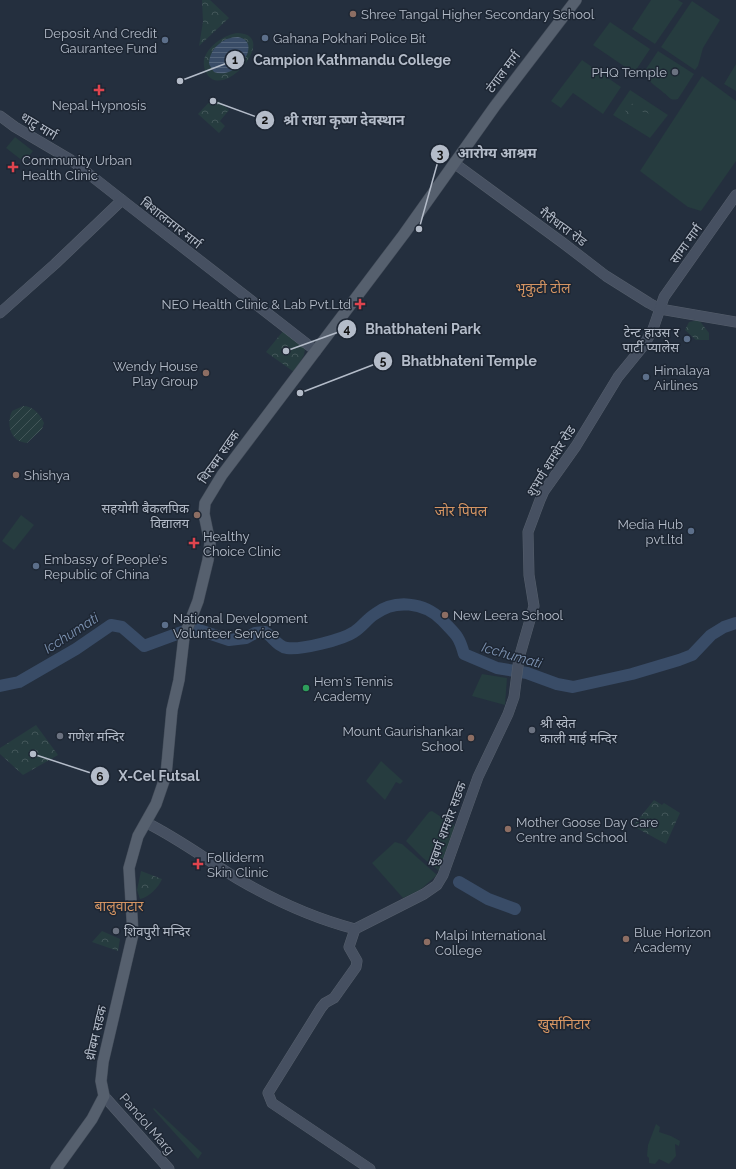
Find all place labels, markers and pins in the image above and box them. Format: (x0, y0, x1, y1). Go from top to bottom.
place label: Shree Tangal Higher Secondary School (361, 7, 595, 22)
marker: Shree Tangal Higher Secondary School (348, 9, 358, 19)
place label: Deposit And Credit Gaurantee Fund (44, 26, 158, 56)
place label: Gahana Pokhari Police Bit (273, 31, 427, 46)
marker: Gahana Pokhari Police Bit (260, 33, 270, 43)
marker: Deposit And Credit Gaurantee Fund (160, 35, 170, 45)
callout: Campion Kathmandu College (225, 47, 459, 73)
place label: PHQ Temple (591, 65, 667, 80)
marker: PHQ Temple (670, 67, 680, 77)
marker: Nepal Hypnosis (93, 84, 105, 96)
place label: Nepal Hypnosis (52, 98, 146, 113)
callout: श्री राधा कृष्ण देवस्थान (255, 107, 412, 133)
callout: आरोग्य आश्रम (430, 141, 545, 167)
place label: Community Urban Health Clinic (22, 153, 132, 183)
marker: Community Urban Health Clinic (7, 161, 19, 173)
place label: NEO Health Clinic & Lab Pvt.Ltd (161, 297, 351, 312)
marker: NEO Health Clinic & Lab Pvt.Ltd (354, 298, 366, 310)
callout: Bhatbhateni Park (337, 316, 488, 342)
place label: टेन्ट हाउस र पार्टी प्यालेस (623, 325, 680, 355)
marker: टेन्ट हाउस र पार्टी प्यालेस (682, 334, 692, 344)
callout: Bhatbhateni Temple (373, 348, 545, 374)
place label: Wendy House Play Group (113, 359, 198, 389)
place label: Himalaya Airlines (654, 363, 710, 393)
marker: Wendy House Play Group (201, 368, 211, 378)
marker: Himalaya Airlines (641, 372, 651, 382)
place label: Shishya (24, 468, 70, 483)
marker: Shishya (11, 470, 21, 480)
place label: सहयोगी बैकलपिक विद्यालय (101, 501, 190, 531)
marker: सहयोगी बैकलपिक विद्यालय (192, 510, 202, 520)
place label: Media Hub pvt.ltd (617, 517, 683, 547)
marker: Media Hub pvt.ltd (686, 526, 696, 536)
place label: Healthy Choice Clinic (203, 529, 281, 559)
marker: Healthy Choice Clinic (188, 537, 200, 549)
place label: Embassy of People's Republic of China (44, 552, 167, 582)
marker: Embassy of People's Republic of China (31, 561, 41, 571)
place label: New Leera School (453, 608, 564, 623)
marker: New Leera School (440, 610, 450, 620)
place label: National Development Volunteer Service (173, 611, 309, 641)
marker: National Development Volunteer Service (160, 620, 170, 630)
place label: Hem's Tennis Academy (314, 674, 393, 704)
marker: Hem's Tennis Academy (301, 683, 311, 693)
place label: श्री स्वेत काली माई मन्दिर (540, 716, 618, 746)
place label: Mount Gaurishankar School (343, 724, 463, 754)
marker: श्री स्वेत काली माई मन्दिर (527, 725, 537, 735)
place label: गणेश मन्दिर (68, 729, 125, 744)
marker: गणेश मन्दिर (55, 731, 65, 741)
marker: Mount Gaurishankar School (466, 733, 476, 743)
callout: X-Cel Futsal (90, 763, 208, 789)
place label: Mother Goose Day Care Centre and School (516, 815, 659, 845)
marker: Mother Goose Day Care Centre and School (503, 824, 513, 834)
place label: Folliderm Skin Clinic (207, 850, 268, 880)
marker: Folliderm Skin Clinic (192, 858, 204, 870)
place label: शिवपुरी मन्दिर (124, 924, 191, 940)
place label: Blue Horizon Academy (634, 925, 711, 955)
marker: शिवपुरी मन्दिर (111, 926, 121, 936)
place label: Malpi International College (435, 928, 547, 958)
marker: Blue Horizon Academy (621, 934, 631, 944)
marker: Malpi International College (422, 937, 432, 947)

